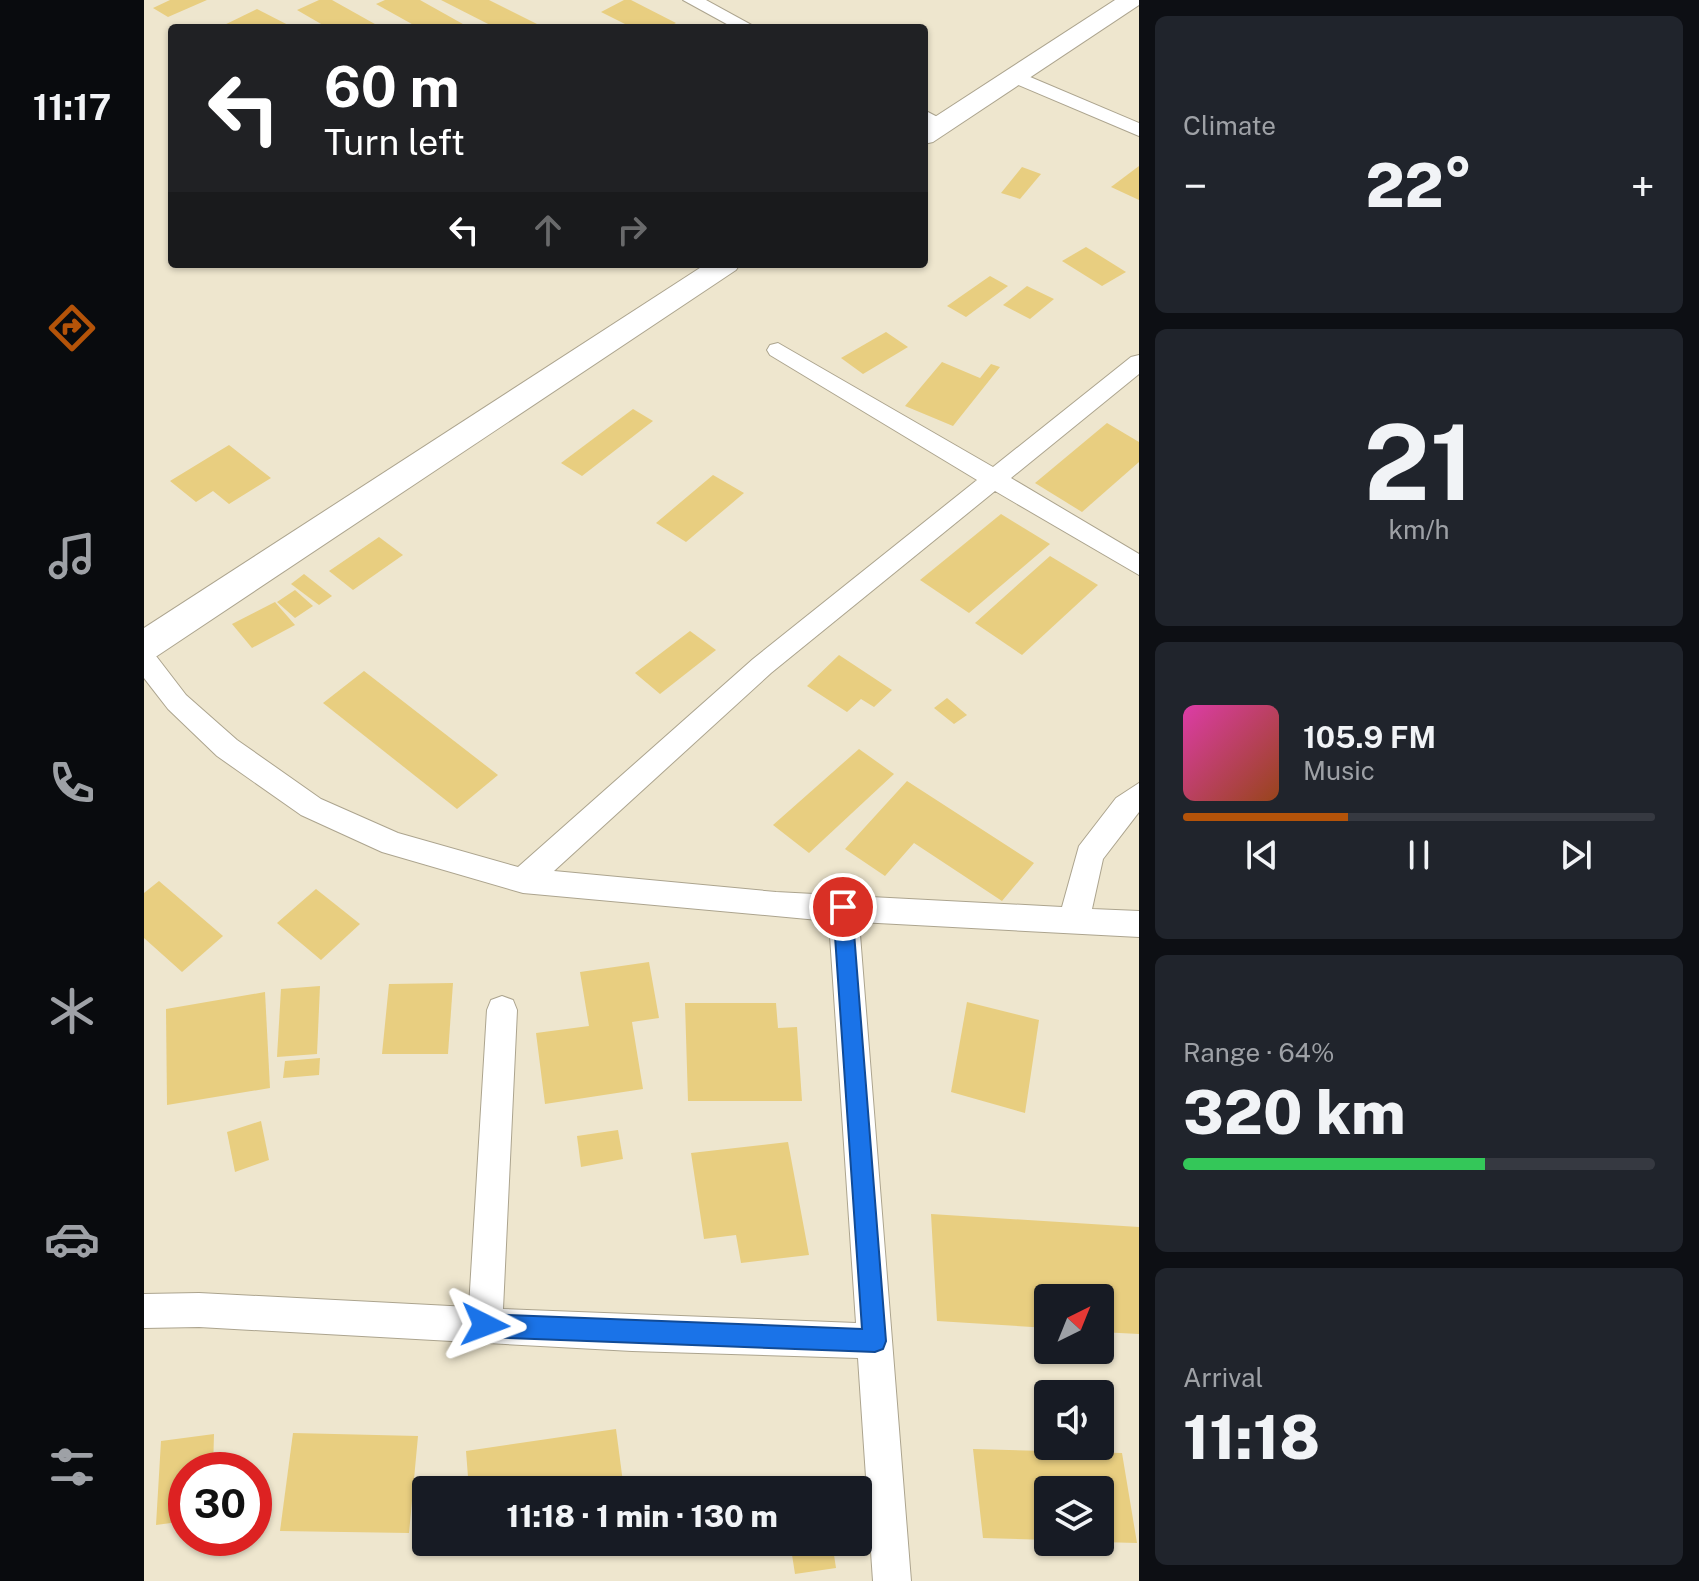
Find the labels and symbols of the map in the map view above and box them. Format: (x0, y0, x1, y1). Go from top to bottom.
pin (809, 873, 877, 941)
position arrow (443, 1283, 527, 1367)
north arrow (1034, 1284, 1114, 1364)
speed limit sign: 30 (168, 1452, 272, 1556)

